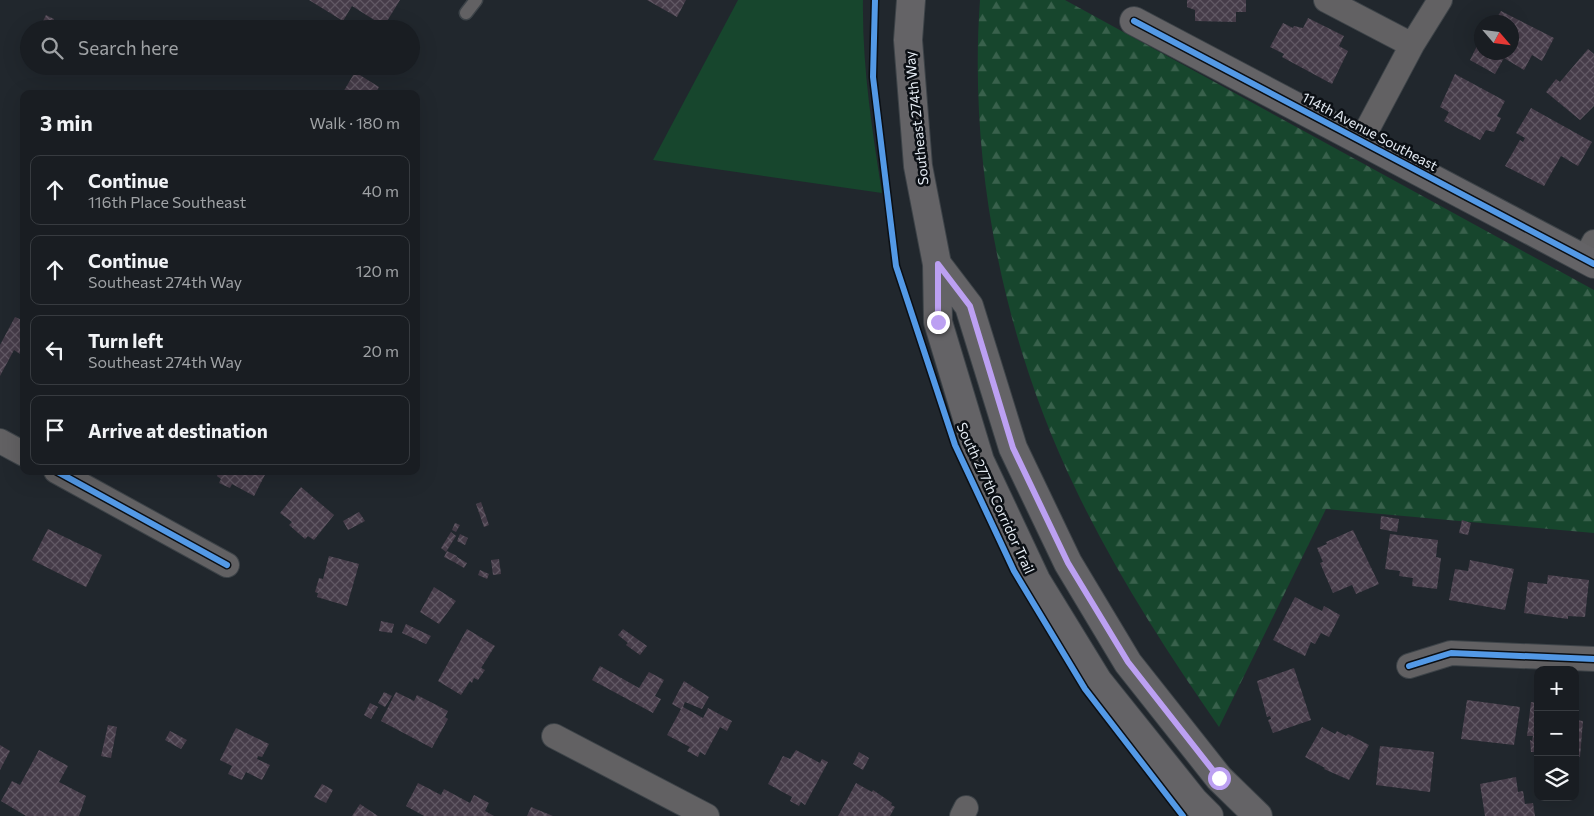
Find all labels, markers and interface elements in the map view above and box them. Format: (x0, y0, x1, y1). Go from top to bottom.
north arrow (1474, 15, 1519, 60)
search box (20, 20, 420, 75)
icon: search (38, 34, 66, 62)
text: Search here (78, 36, 178, 59)
street label: Southeast 274th Way (901, 50, 931, 186)
street label: 114th Avenue Southeast (1299, 88, 1441, 174)
text: 3 min (40, 110, 93, 135)
text: Walk · 180 m (310, 113, 400, 132)
text: Continue (88, 169, 168, 192)
icon: ahead (41, 176, 69, 204)
text: 40 m (362, 181, 399, 200)
text: 116th Place Southeast (88, 192, 246, 211)
text: Continue (88, 249, 168, 272)
icon: ahead (41, 256, 69, 284)
text: 120 m (356, 261, 399, 280)
text: Southeast 274th Way (88, 272, 242, 291)
route end (927, 311, 950, 334)
text: Turn left (88, 329, 163, 352)
icon: left (41, 336, 69, 364)
text: 20 m (363, 341, 399, 360)
text: Southeast 274th Way (88, 352, 242, 371)
icon: arrive (41, 416, 69, 444)
text: Arrive at destination (88, 419, 268, 442)
street label: South 277th Corridor Trail (953, 420, 1039, 576)
map controls (1534, 666, 1579, 801)
button: + (1534, 666, 1579, 711)
button: − (1534, 711, 1579, 756)
button: layers (1534, 756, 1579, 801)
route start (1208, 767, 1231, 790)

